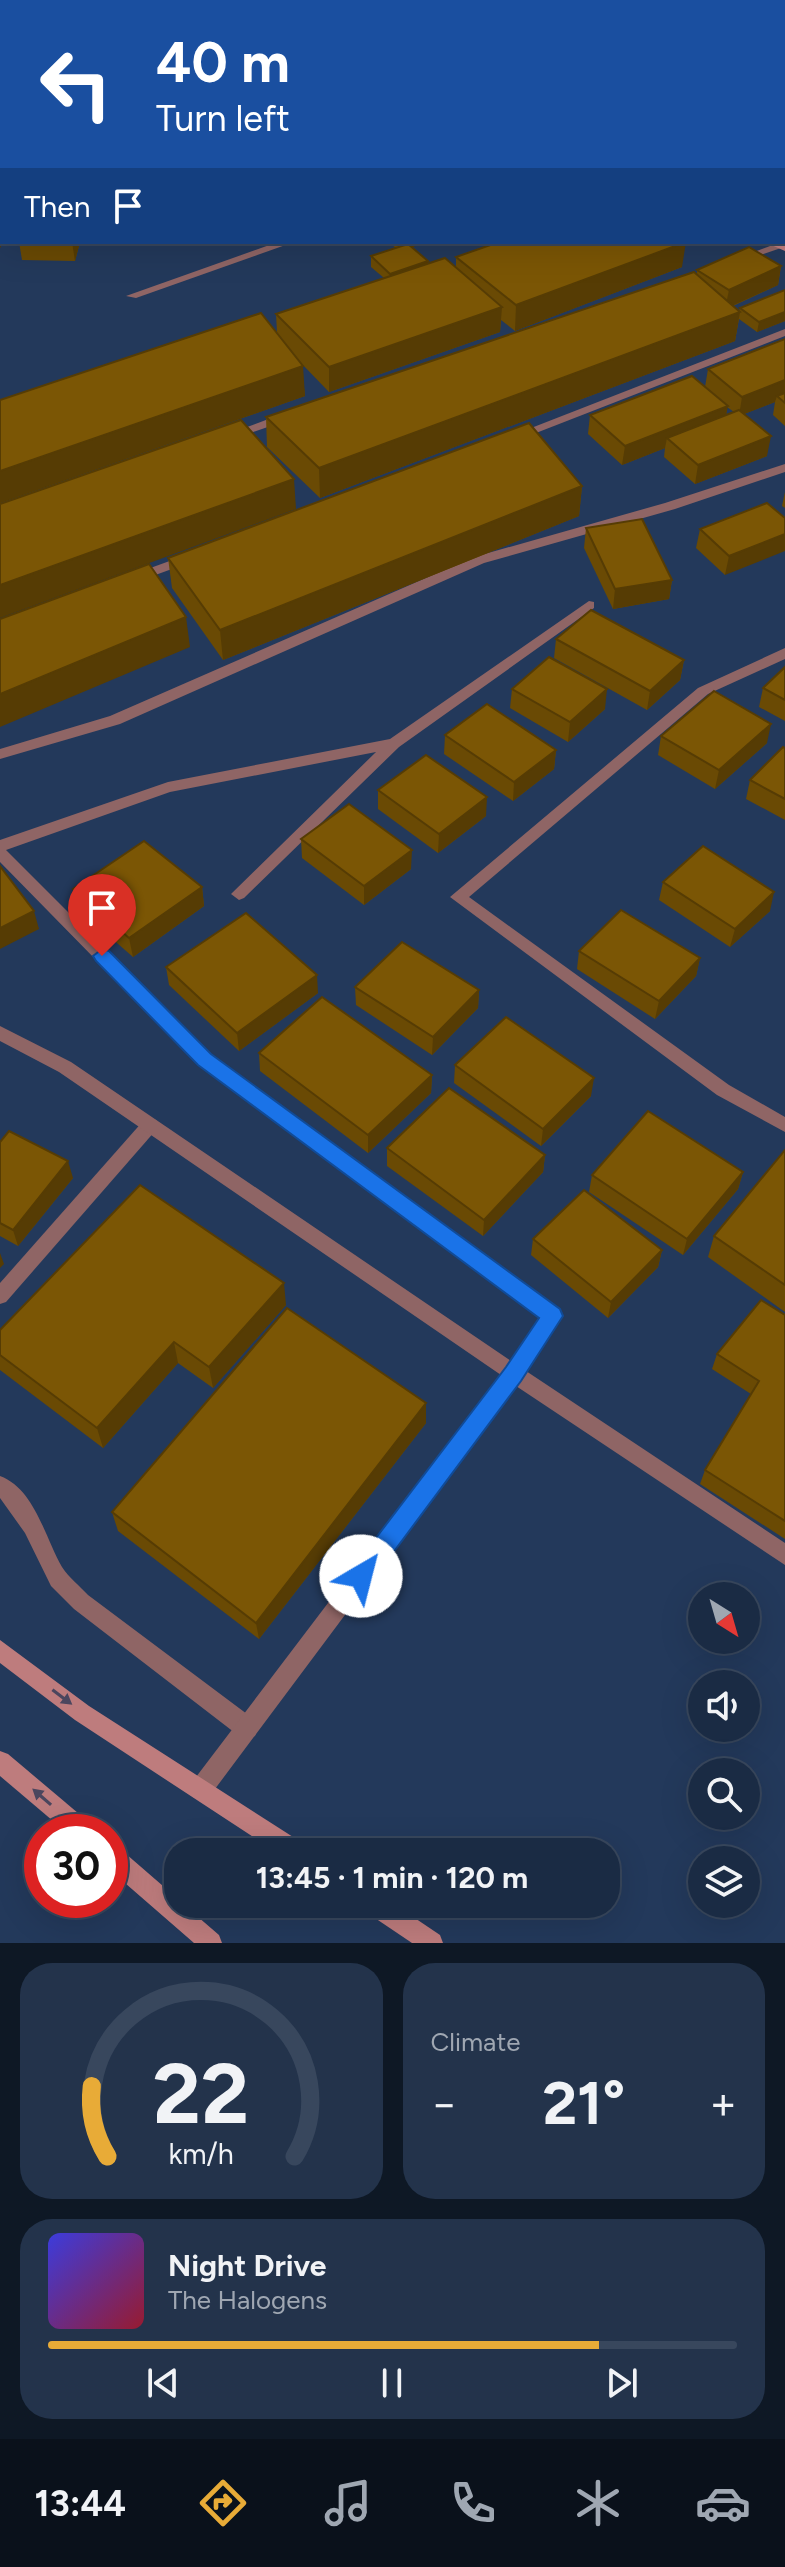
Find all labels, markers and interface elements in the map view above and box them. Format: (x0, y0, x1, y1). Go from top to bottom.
text: 40 m (156, 29, 290, 96)
icon: left (24, 32, 128, 136)
text: Turn left (156, 97, 290, 140)
icon: arrive (106, 184, 150, 228)
text: Then (24, 188, 90, 225)
pin (68, 874, 136, 956)
icon: arrive (80, 886, 124, 930)
position arrow (319, 1534, 403, 1618)
north arrow (688, 1582, 760, 1654)
map controls (688, 1582, 760, 1918)
button: sound (688, 1670, 760, 1742)
one-way arrow (52, 1689, 72, 1705)
button: search (688, 1758, 760, 1830)
one-way arrow (32, 1788, 52, 1806)
speed limit sign: 30 (24, 1814, 128, 1918)
button: layers (688, 1846, 760, 1918)
text: 13:45 · 1 min · 120 m (256, 1859, 528, 1896)
text: Climate (431, 2026, 520, 2058)
text: 22 (153, 2044, 249, 2144)
text: 21° (542, 2067, 625, 2139)
text: − (431, 2077, 458, 2130)
text: + (710, 2077, 737, 2130)
text: km/h (169, 2137, 234, 2171)
text: Night Drive (168, 2247, 326, 2284)
text: The Halogens (168, 2284, 327, 2316)
icon: previous (141, 2361, 185, 2405)
icon: pause (370, 2361, 414, 2405)
icon: next (600, 2361, 644, 2405)
icon: directions (195, 2475, 251, 2531)
icon: music (320, 2475, 376, 2531)
icon: phone (445, 2475, 501, 2531)
icon: climate (570, 2475, 626, 2531)
icon: car (695, 2475, 751, 2531)
text: 13:44 (34, 2482, 126, 2525)

